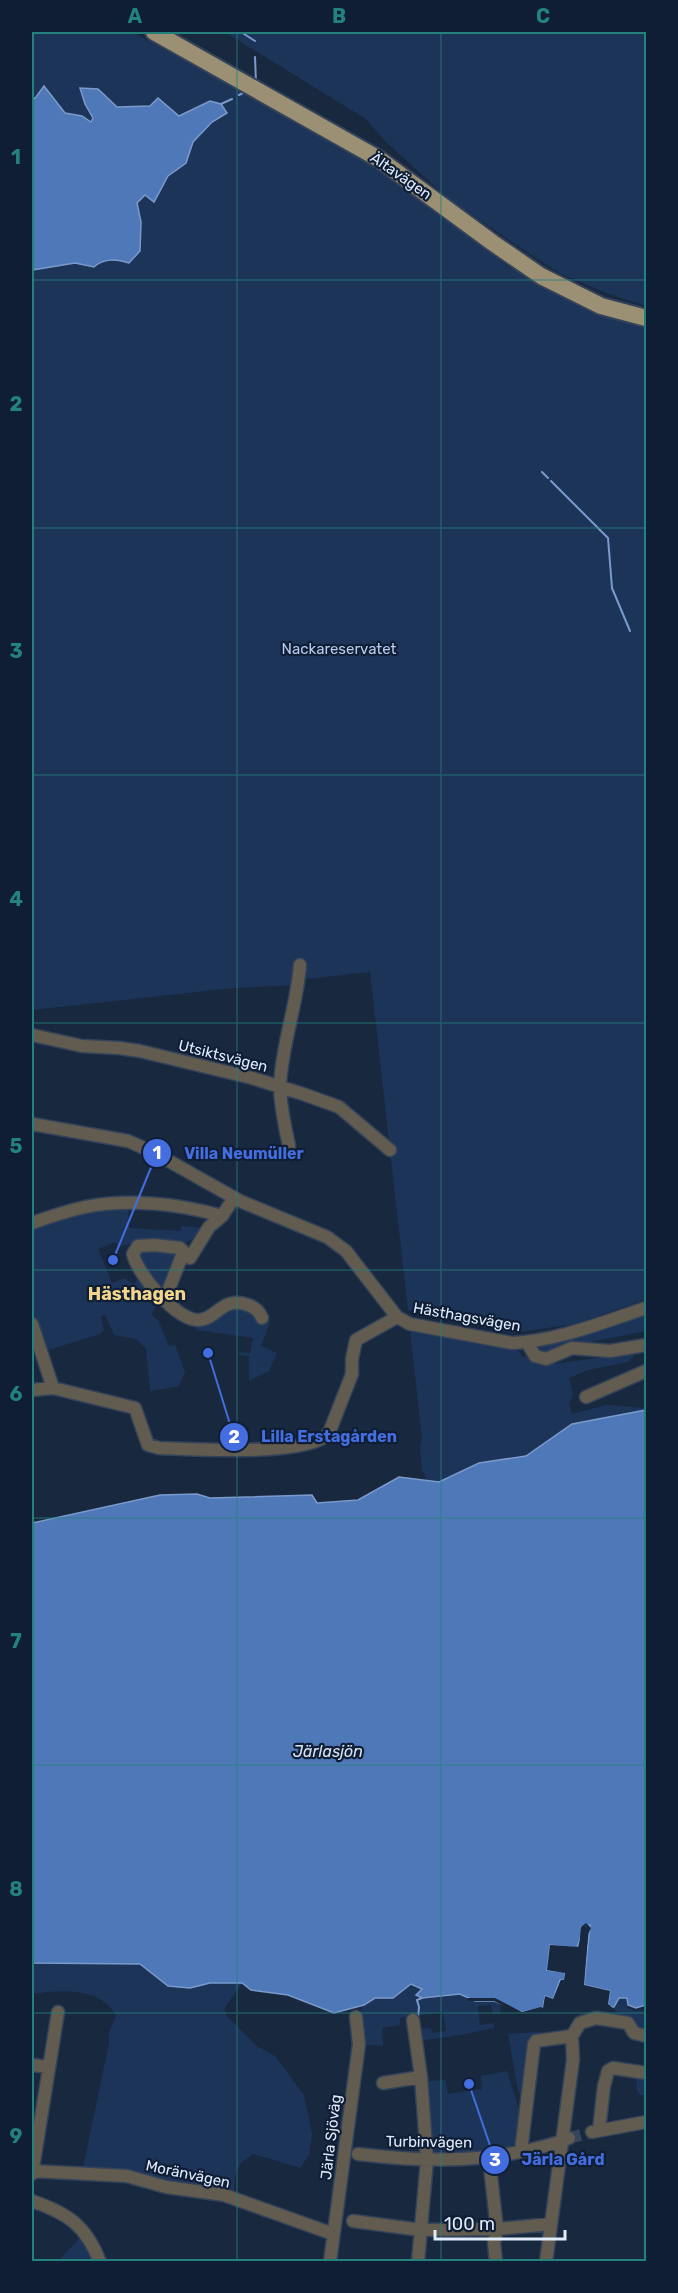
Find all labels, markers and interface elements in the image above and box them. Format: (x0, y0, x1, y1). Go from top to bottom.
text: A (128, 4, 143, 28)
text: B (332, 4, 346, 28)
text: C (536, 4, 550, 28)
text: 1 (11, 145, 21, 169)
street label: Ältavägen (367, 148, 435, 204)
text: 2 (10, 392, 23, 416)
text: 3 (9, 639, 23, 663)
park label: Nackareservatet (282, 640, 397, 658)
text: 4 (9, 887, 23, 911)
street label: Utsiktsvägen (176, 1036, 270, 1076)
text: 5 (10, 1134, 23, 1158)
callout: Villa Neumüller (142, 1136, 315, 1170)
text: 1 (153, 1142, 161, 1164)
text: Villa Neumüller (184, 1144, 305, 1163)
district label: Hästhagen (88, 1283, 186, 1305)
street label: Hästhagsvägen (412, 1299, 522, 1335)
text: 6 (9, 1382, 23, 1406)
callout: Lilla Erstagården (219, 1420, 409, 1454)
text: 2 (228, 1426, 240, 1448)
text: Lilla Erstagården (261, 1427, 397, 1446)
text: 7 (10, 1629, 22, 1653)
water label: Järlasjön (293, 1742, 363, 1761)
text: 8 (9, 1877, 23, 1901)
street label: Järla Sjöväg (317, 2093, 345, 2181)
text: 9 (10, 2124, 23, 2148)
street label: Turbinvägen (386, 2132, 472, 2152)
callout: Järla Gård (480, 2143, 617, 2177)
text: 3 (489, 2149, 501, 2171)
text: Järla Gård (521, 2150, 605, 2169)
street label: Moränvägen (144, 2156, 232, 2192)
scale bar (435, 2203, 566, 2241)
text: 100 m (444, 2213, 495, 2235)

